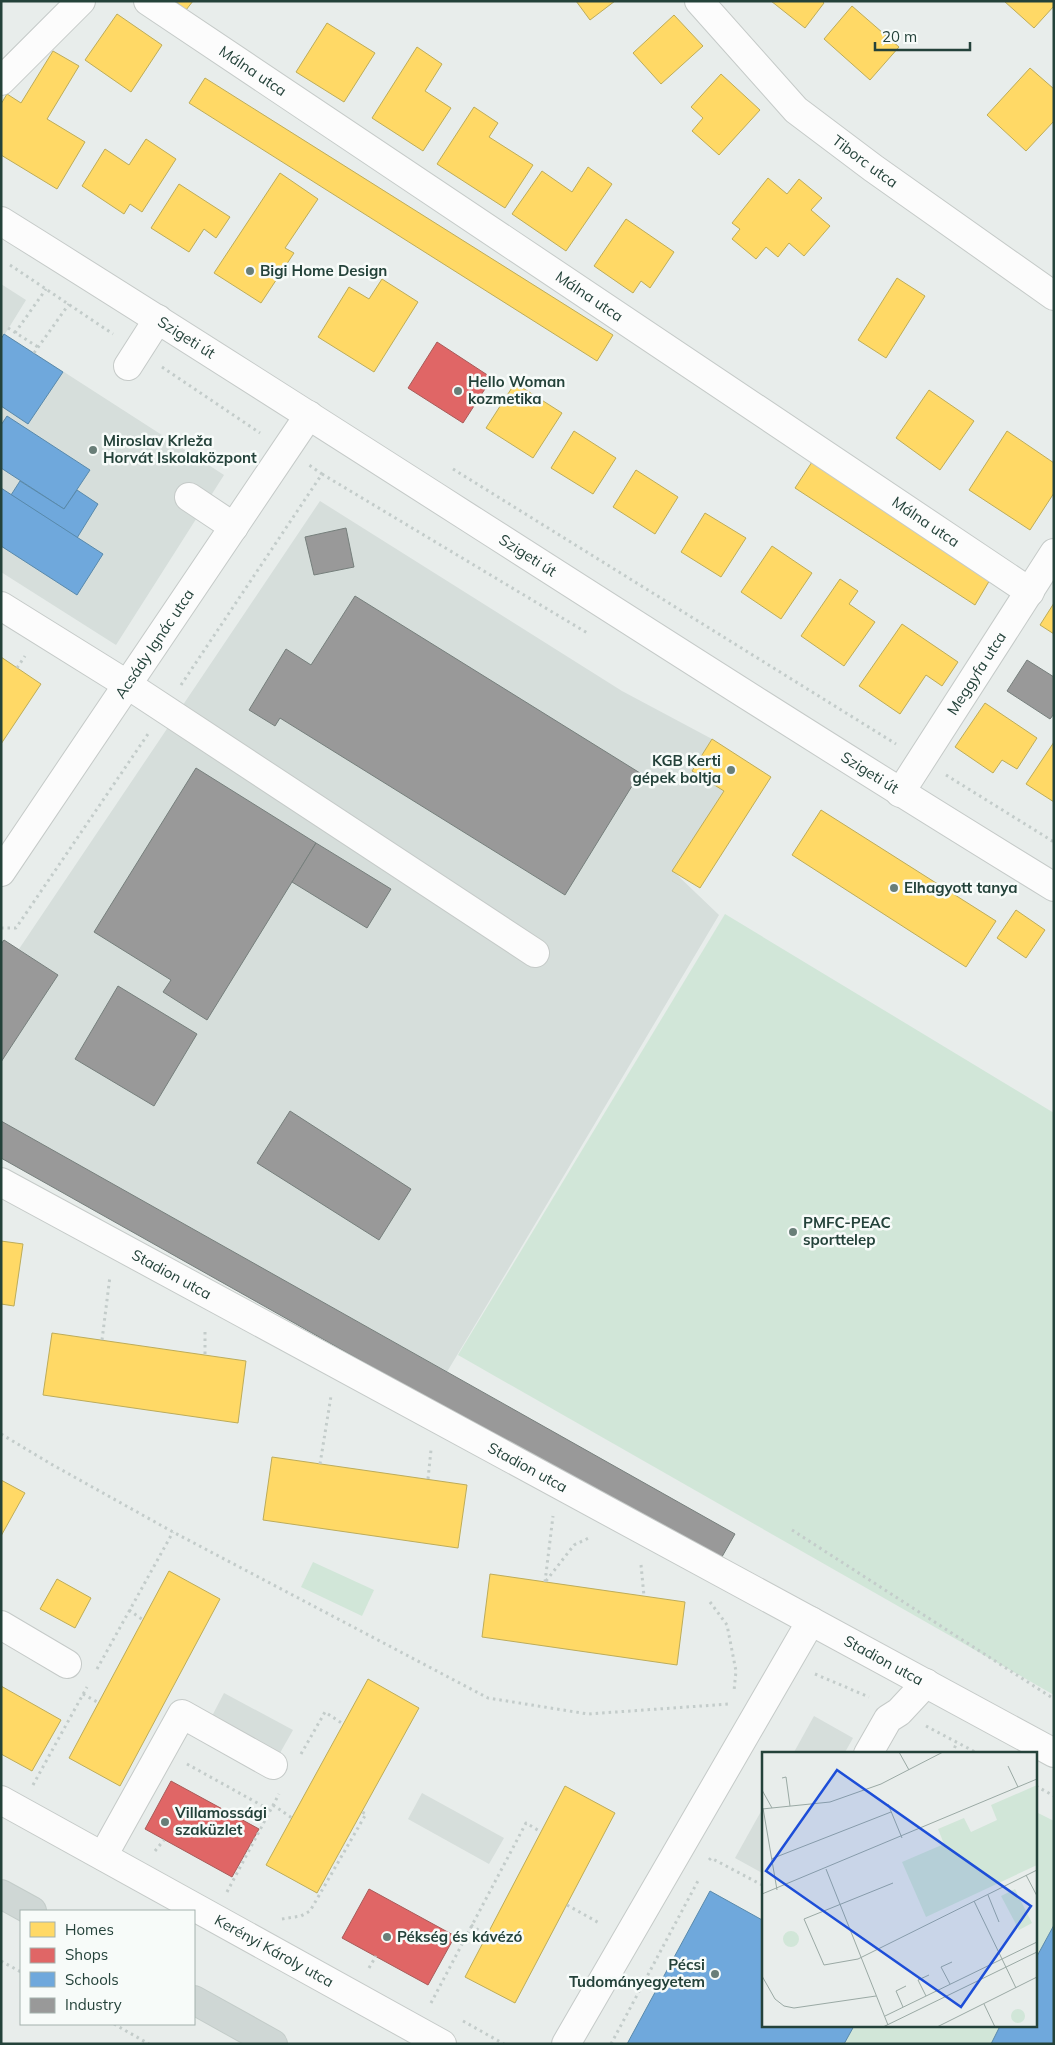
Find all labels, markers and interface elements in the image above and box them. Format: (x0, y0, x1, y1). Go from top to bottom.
scale bar (875, 20, 970, 52)
text: 20 m (882, 27, 917, 46)
street label: Málna utca (215, 41, 290, 100)
street label: Tiborc utca (829, 131, 902, 192)
place label: Bigi Home Design (260, 261, 387, 280)
marker: Bigi Home Design (244, 265, 256, 277)
street label: Málna utca (552, 267, 627, 326)
street label: Szigeti út (154, 312, 219, 363)
place label: Hello Woman kozmetika (468, 372, 565, 408)
marker: Hello Woman kozmetika (452, 385, 464, 397)
place label: Miroslav Krleža Horvát Iskolaközpont (103, 431, 257, 467)
marker: Miroslav Krleža Horvát Iskolaközpont (87, 444, 99, 456)
street label: Málna utca (888, 492, 963, 551)
street label: Szigeti út (496, 530, 560, 581)
street label: Acsády Ignác utca (111, 585, 198, 702)
street label: Meggyfa utca (943, 628, 1010, 718)
street label: Szigeti út (838, 747, 902, 797)
place label: KGB Kerti gépek boltja (633, 751, 721, 787)
marker: KGB Kerti gépek boltja (725, 764, 737, 776)
place label: Elhagyott tanya (904, 878, 1018, 897)
marker: Elhagyott tanya (888, 882, 900, 894)
place label: PMFC-PEAC sporttelep (803, 1213, 891, 1249)
marker: PMFC-PEAC sporttelep (787, 1226, 799, 1238)
street label: Stadion utca (129, 1245, 215, 1303)
street label: Stadion utca (485, 1438, 571, 1496)
street label: Stadion utca (841, 1631, 927, 1689)
inset map (762, 1752, 1038, 2028)
place label: Villamossági szaküzlet (174, 1803, 267, 1839)
marker: Villamossági szaküzlet (159, 1816, 171, 1828)
legend (20, 1910, 195, 2025)
street label: Kerényi Károly utca (211, 1910, 337, 1991)
text: Homes (65, 1920, 114, 1939)
place label: Pékség és kávézó (397, 1927, 522, 1946)
marker: Pékség és kávézó (381, 1931, 393, 1943)
text: Shops (65, 1945, 108, 1964)
place label: Pécsi Tudományegyetem (569, 1955, 705, 1991)
marker: Pécsi Tudományegyetem (709, 1968, 721, 1980)
text: Schools (65, 1970, 119, 1989)
text: Industry (65, 1995, 122, 2014)

